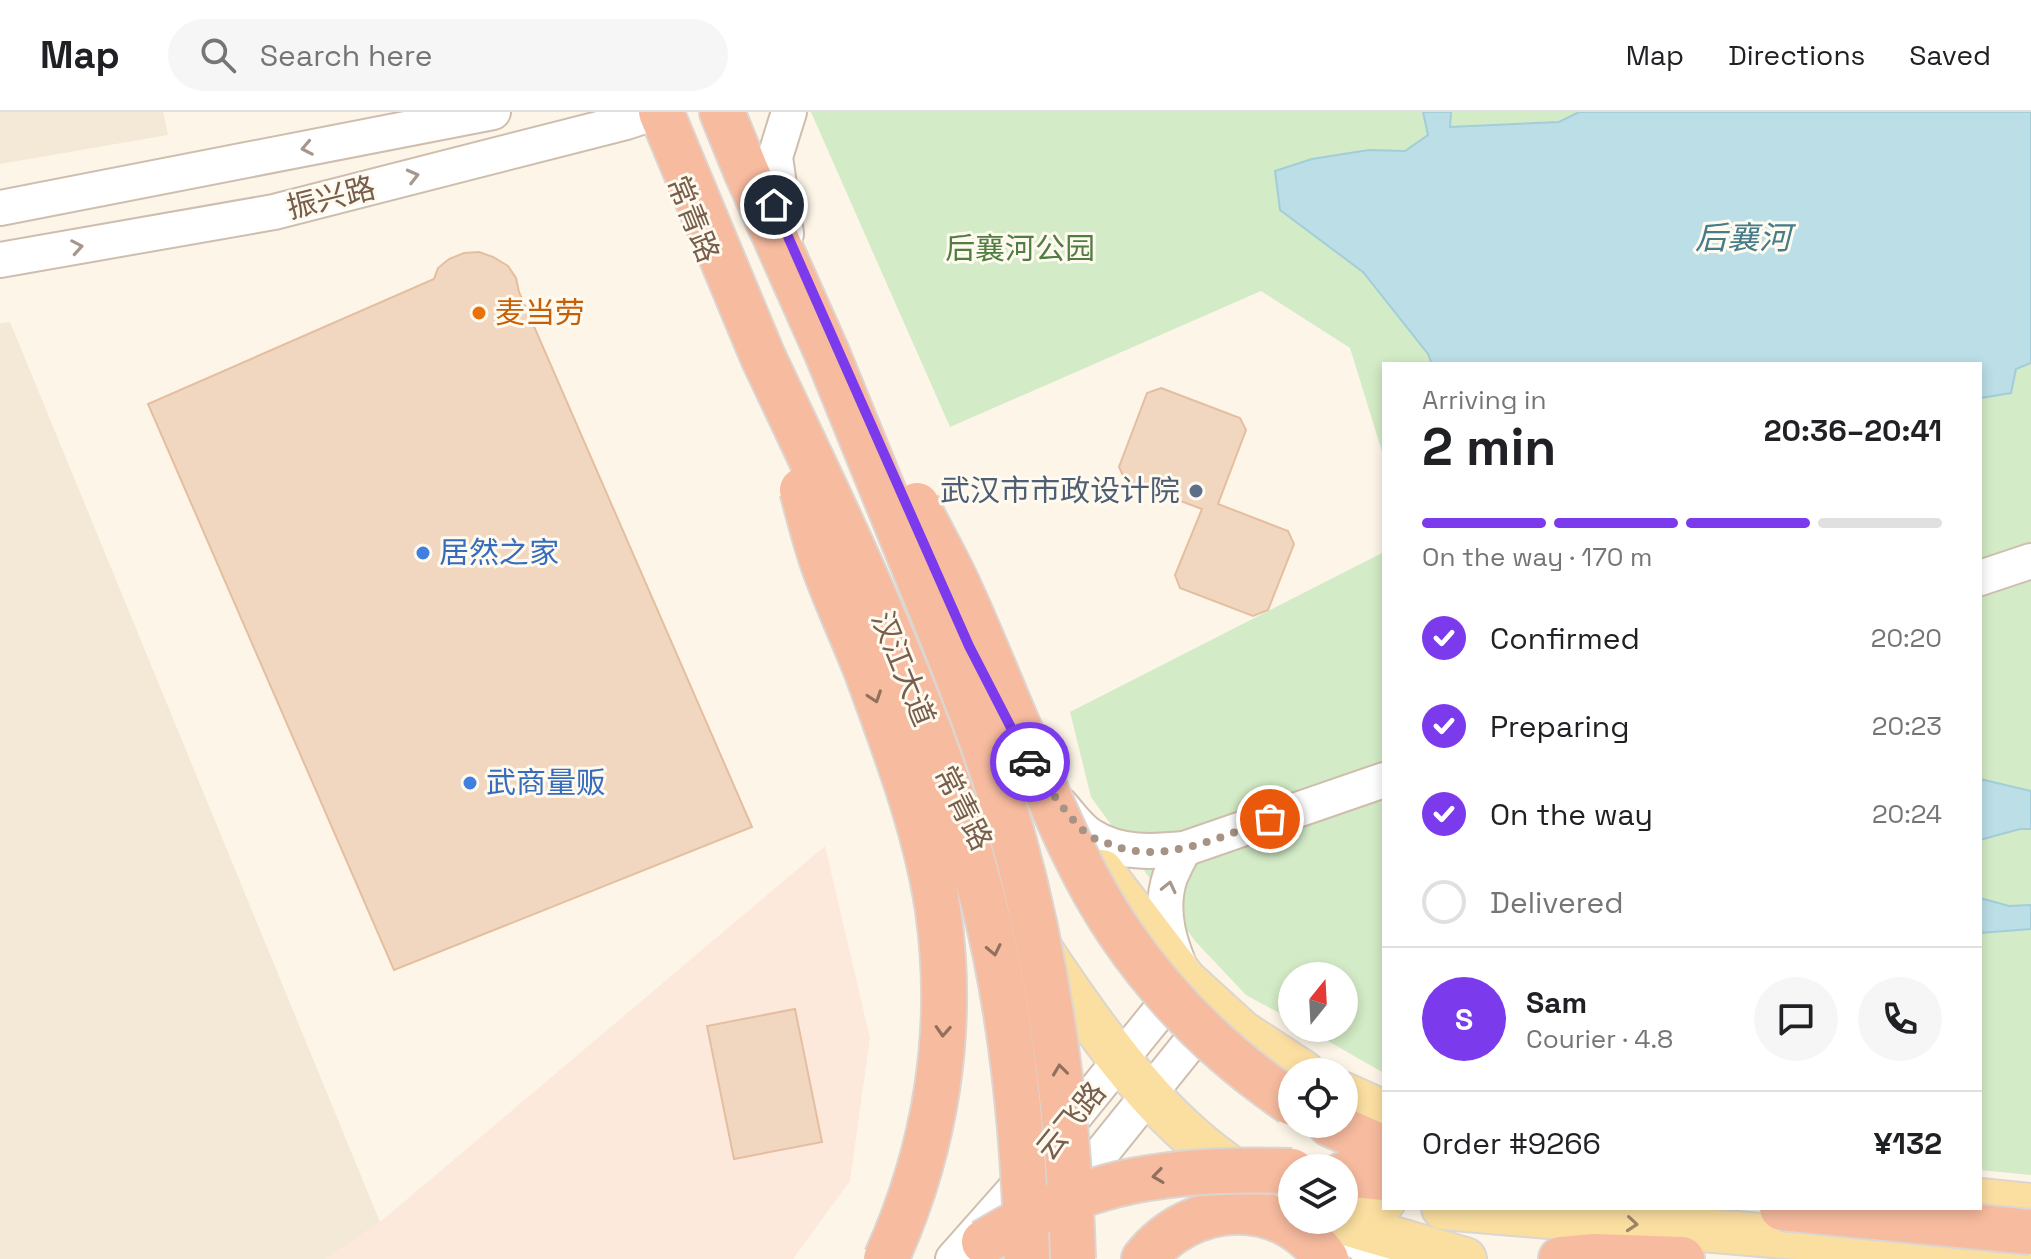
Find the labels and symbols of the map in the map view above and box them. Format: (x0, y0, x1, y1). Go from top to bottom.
one-way arrow (300, 139, 313, 156)
street label: 振兴路 (282, 168, 379, 227)
one-way arrow (406, 169, 420, 186)
street label: 常青路 (659, 170, 728, 268)
pin (740, 171, 808, 239)
water label: 后襄河 (1695, 218, 1797, 258)
park label: 后襄河公园 (945, 229, 1095, 268)
one-way arrow (70, 239, 84, 256)
place label: 麦当劳 (495, 293, 585, 332)
marker: 麦当劳 (470, 304, 488, 322)
place label: 武汉市市政设计院 (940, 471, 1180, 510)
marker: 武汉市市政设计院 (1187, 482, 1205, 500)
place label: 居然之家 (439, 533, 559, 572)
marker: 居然之家 (414, 544, 432, 562)
street label: 汉江大道 (863, 606, 944, 732)
one-way arrow (866, 689, 882, 703)
courier (990, 722, 1070, 802)
street label: 常青路 (926, 759, 1001, 857)
place label: 武商量贩 (486, 763, 606, 802)
marker: 武商量贩 (461, 774, 479, 792)
pin (1236, 785, 1304, 853)
one-way arrow (1160, 880, 1177, 894)
one-way arrow (985, 943, 1002, 957)
north arrow (1278, 962, 1358, 1042)
one-way arrow (935, 1025, 952, 1038)
one-way arrow (1052, 1063, 1069, 1076)
street label: 云飞路 (1027, 1073, 1114, 1168)
one-way arrow (1151, 1167, 1165, 1184)
one-way arrow (1626, 1215, 1639, 1232)

